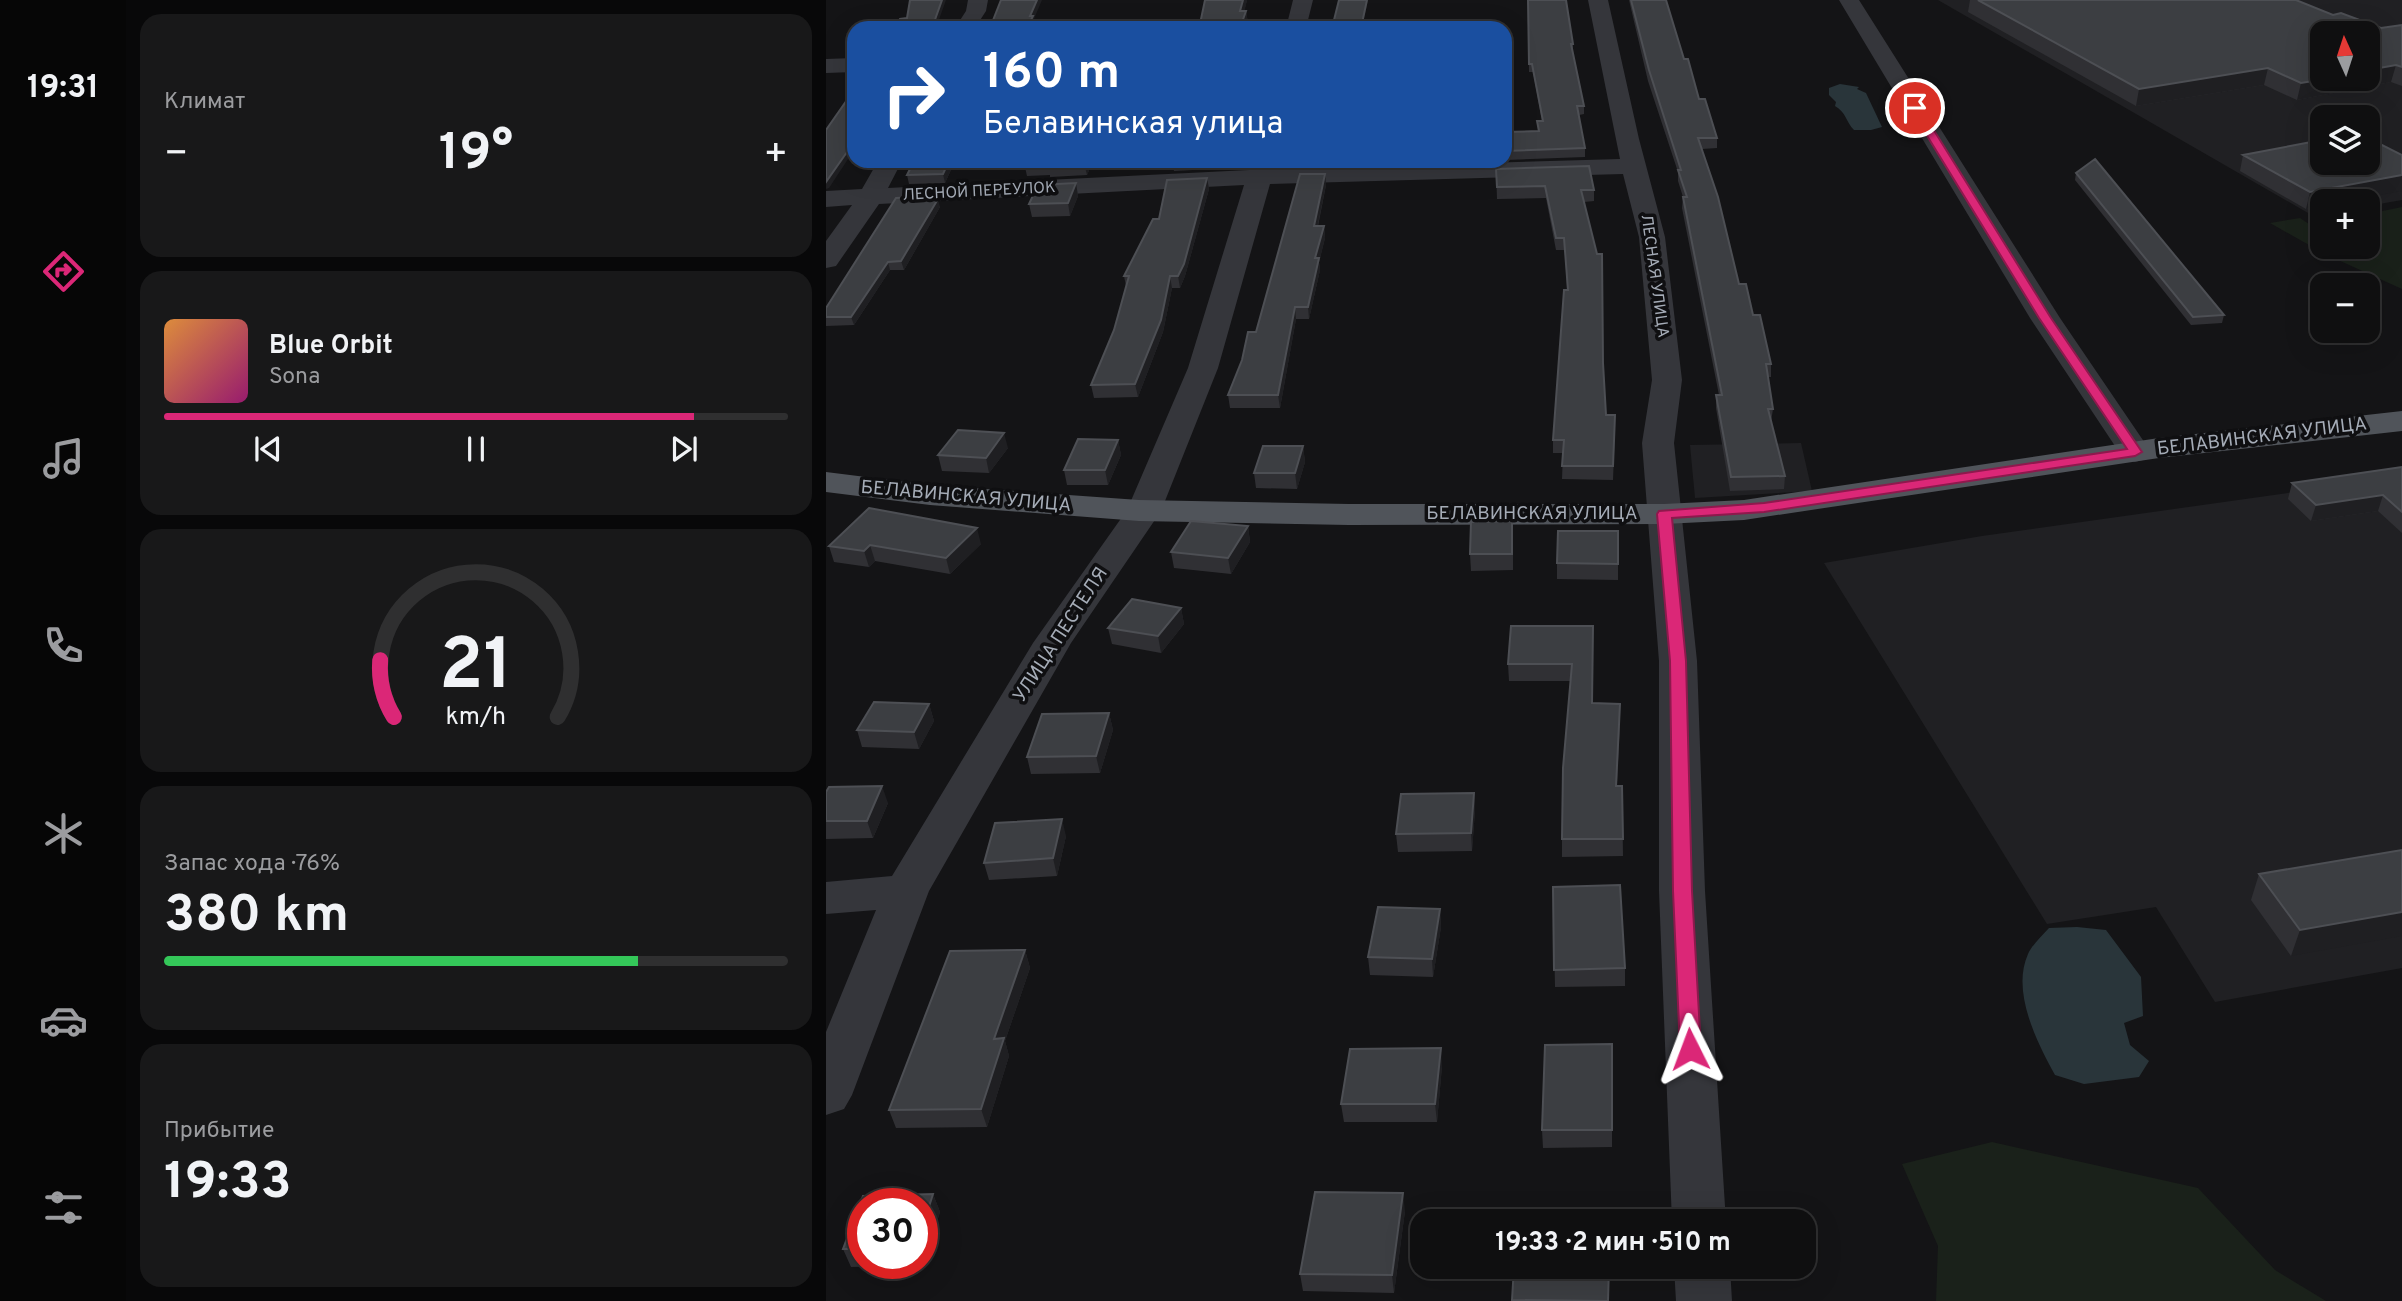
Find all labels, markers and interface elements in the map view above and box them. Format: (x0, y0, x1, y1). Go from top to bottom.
north arrow (2310, 21, 2380, 91)
map controls (2310, 21, 2380, 343)
text: 160 m (983, 44, 1120, 106)
icon: right (868, 49, 959, 140)
text: 19:31 (27, 69, 99, 109)
pin (1885, 78, 1945, 138)
text: Климат (164, 88, 245, 117)
icon: arrive (1896, 89, 1934, 127)
text: Белавинская улица (983, 105, 1283, 145)
button: layers (2310, 105, 2380, 175)
text: 19° (439, 122, 513, 188)
text: − (164, 131, 189, 180)
text: + (763, 131, 788, 180)
street label: ЛЕСНОЙ ПЕРЕУЛОК (902, 176, 1056, 206)
button: + (2310, 189, 2380, 259)
street label: ЛЕСНАЯ УЛИЦА (1635, 213, 1673, 339)
icon: directions (39, 247, 88, 296)
button: − (2310, 273, 2380, 343)
text: Blue Orbit (269, 330, 393, 363)
text: Sona (269, 363, 320, 392)
street label: БЕЛАВИНСКАЯ УЛИЦА (2156, 412, 2368, 462)
icon: previous (249, 430, 287, 468)
icon: pause (457, 430, 495, 468)
icon: next (665, 430, 703, 468)
icon: music (39, 434, 88, 483)
street label: БЕЛАВИНСКАЯ УЛИЦА (860, 476, 1072, 518)
street label: БЕЛАВИНСКАЯ УЛИЦА (1426, 502, 1638, 526)
street label: УЛИЦА ПЕСТЕЛЯ (1008, 563, 1114, 707)
icon: phone (39, 621, 88, 670)
text: 21 (439, 623, 513, 715)
text: km/h (446, 701, 506, 733)
icon: climate (39, 809, 88, 858)
text: Запас хода · 76% (164, 850, 340, 879)
text: 380 km (164, 884, 349, 950)
icon: car (39, 996, 88, 1045)
position arrow (1653, 1012, 1727, 1086)
text: Прибытие (164, 1117, 274, 1146)
text: 19:33 (164, 1151, 292, 1217)
icon: filters (39, 1183, 88, 1232)
speed limit sign: 30 (847, 1188, 938, 1279)
text: 19:33 · 2 мин · 510 m (1495, 1227, 1731, 1260)

